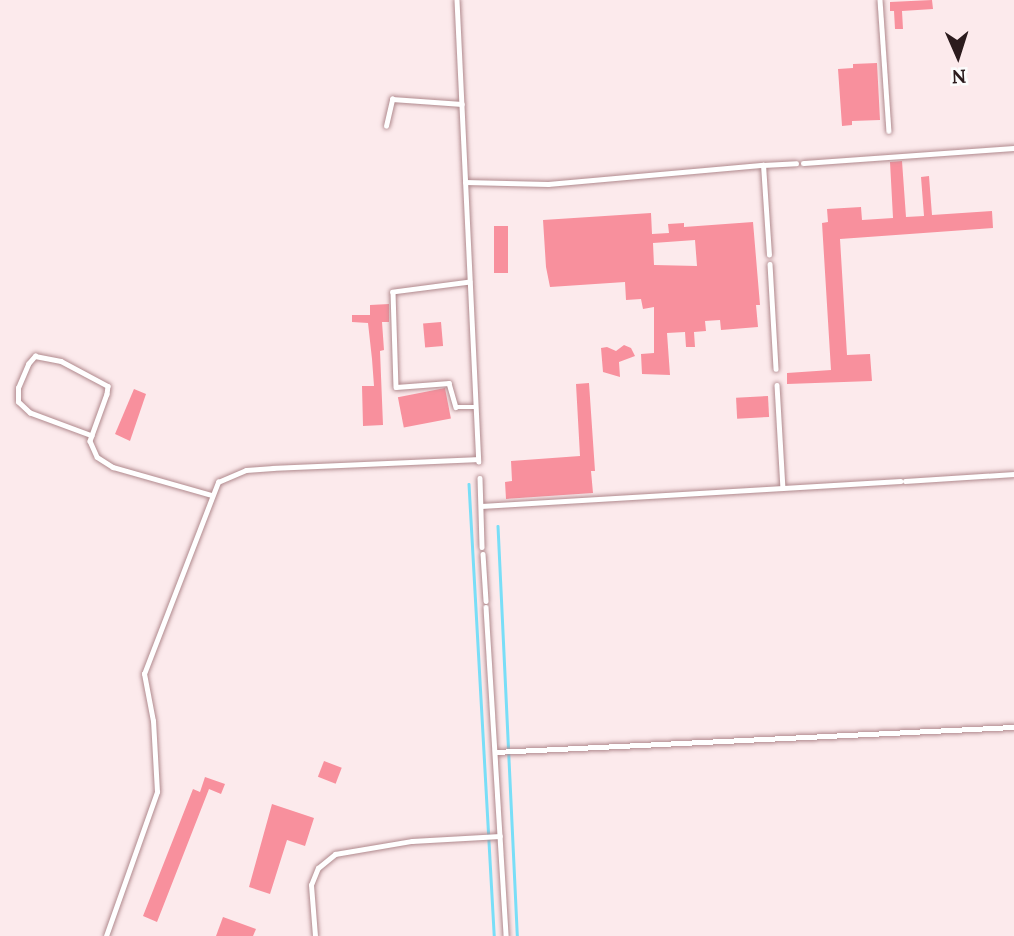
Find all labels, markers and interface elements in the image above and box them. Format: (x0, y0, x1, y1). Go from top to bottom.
north arrow (923, 21, 993, 91)
text: N (951, 65, 967, 89)

